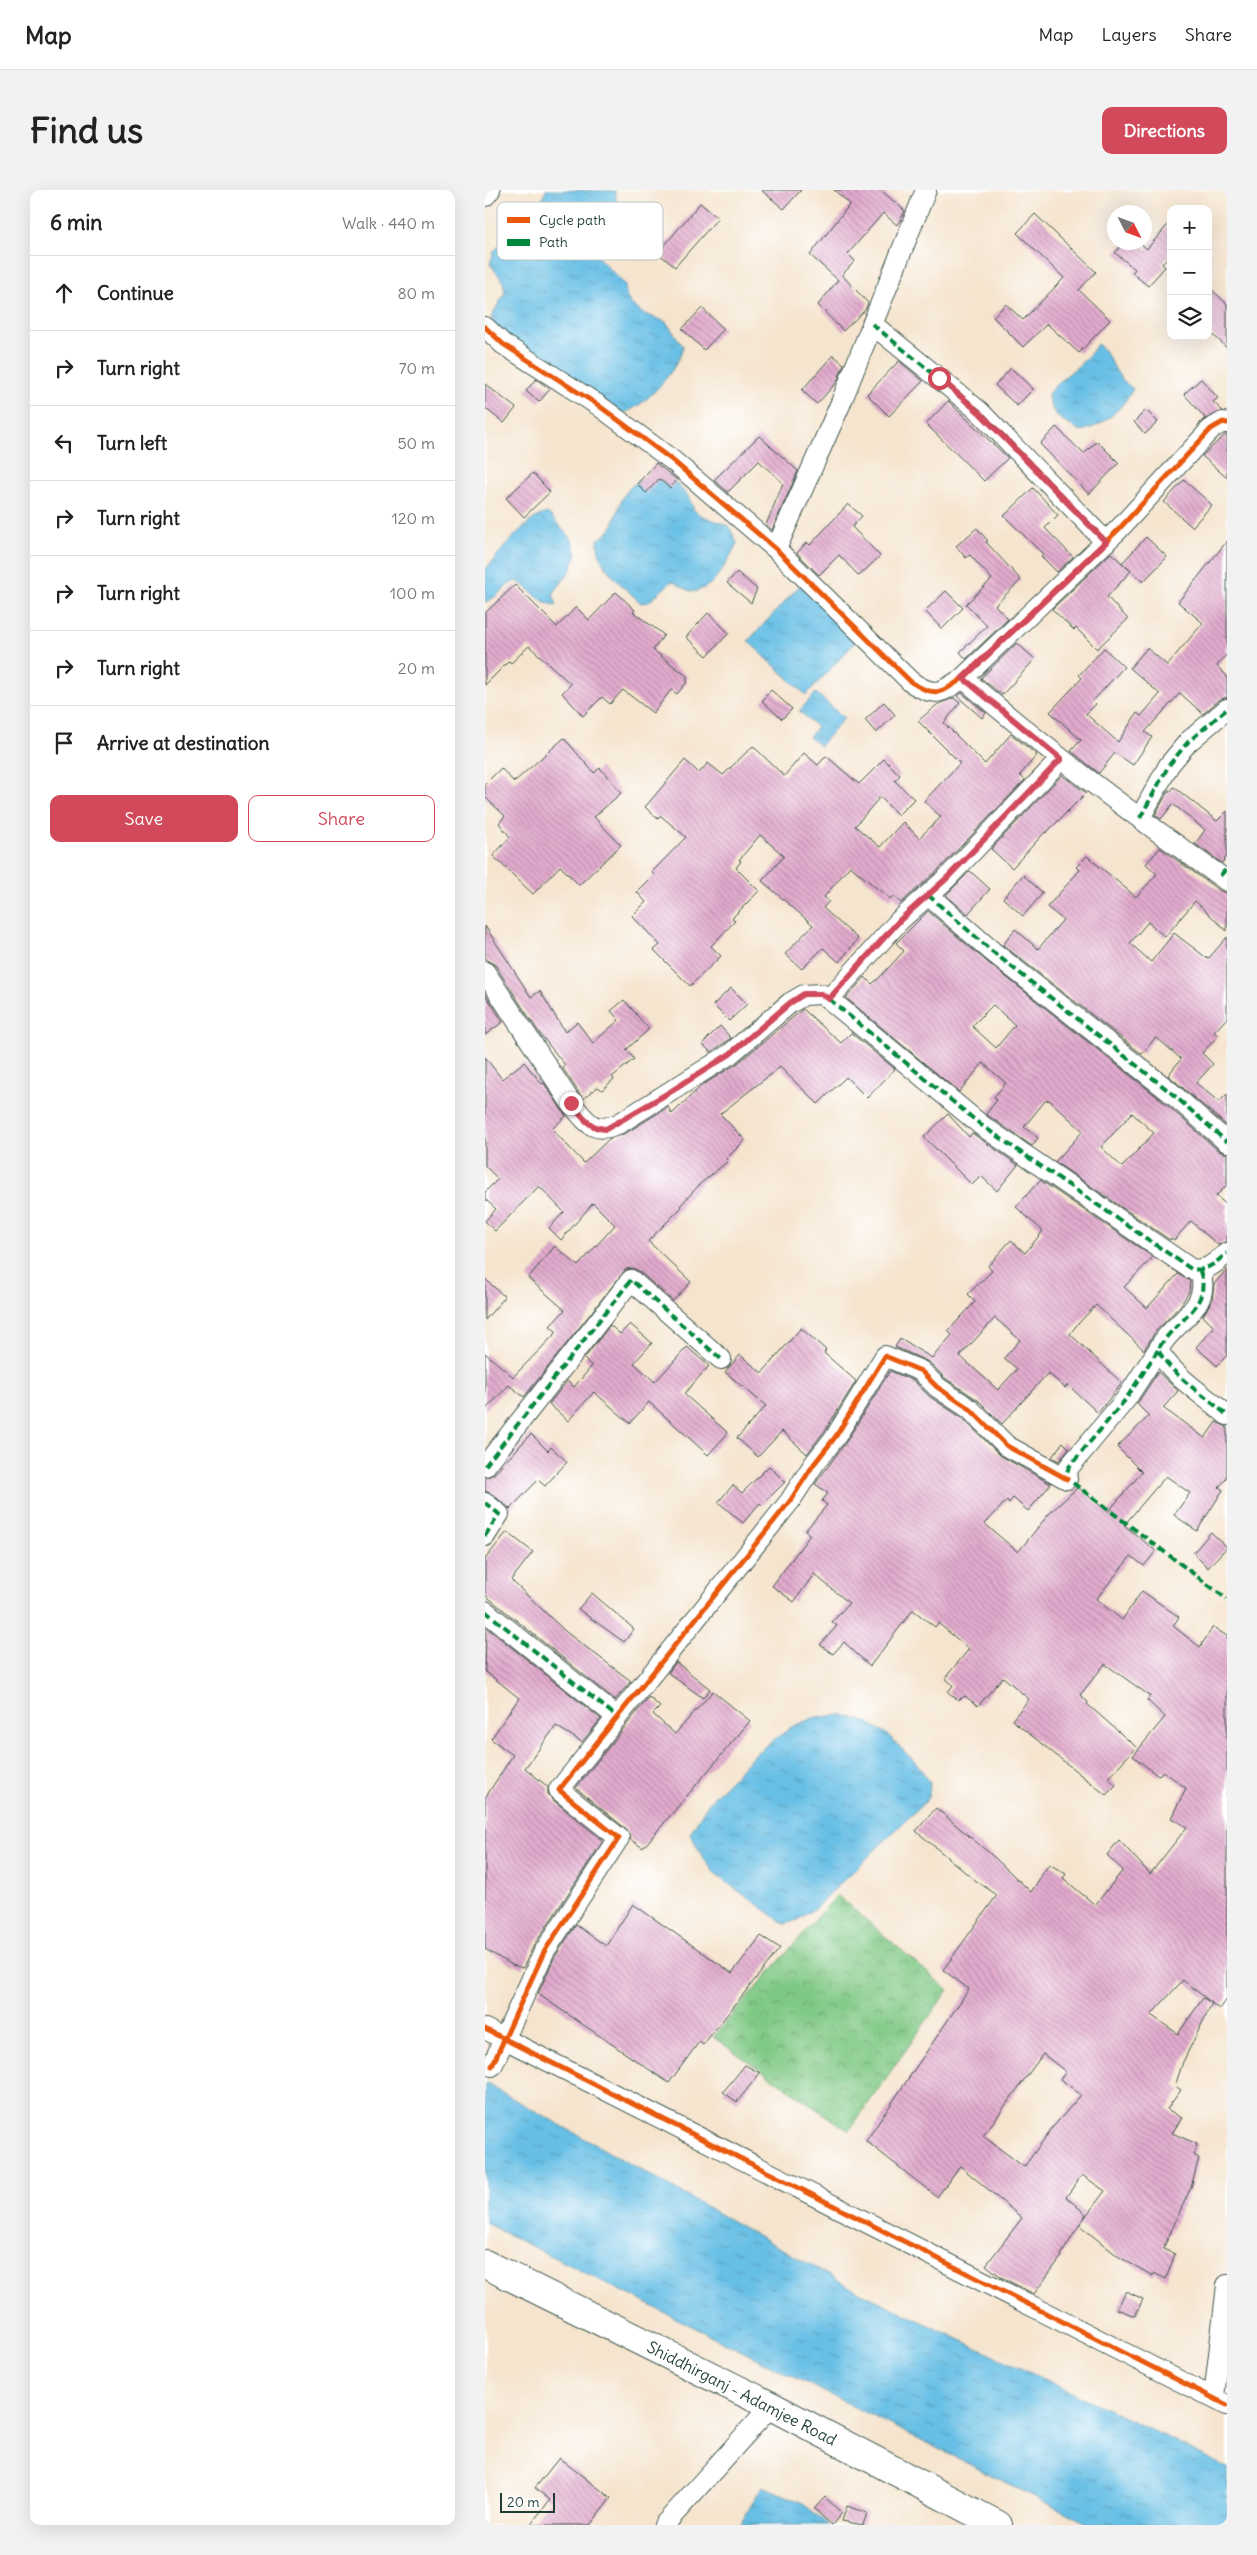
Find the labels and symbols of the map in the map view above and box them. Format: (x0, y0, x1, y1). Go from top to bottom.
legend (497, 202, 663, 260)
north arrow (1107, 205, 1152, 250)
text: Cycle path (539, 211, 606, 229)
text: Path (539, 233, 568, 251)
route start (928, 367, 951, 390)
route end (560, 1092, 583, 1115)
street label: Shiddhirganj - Adamjee Road (644, 2336, 840, 2450)
scale bar (500, 2490, 555, 2513)

